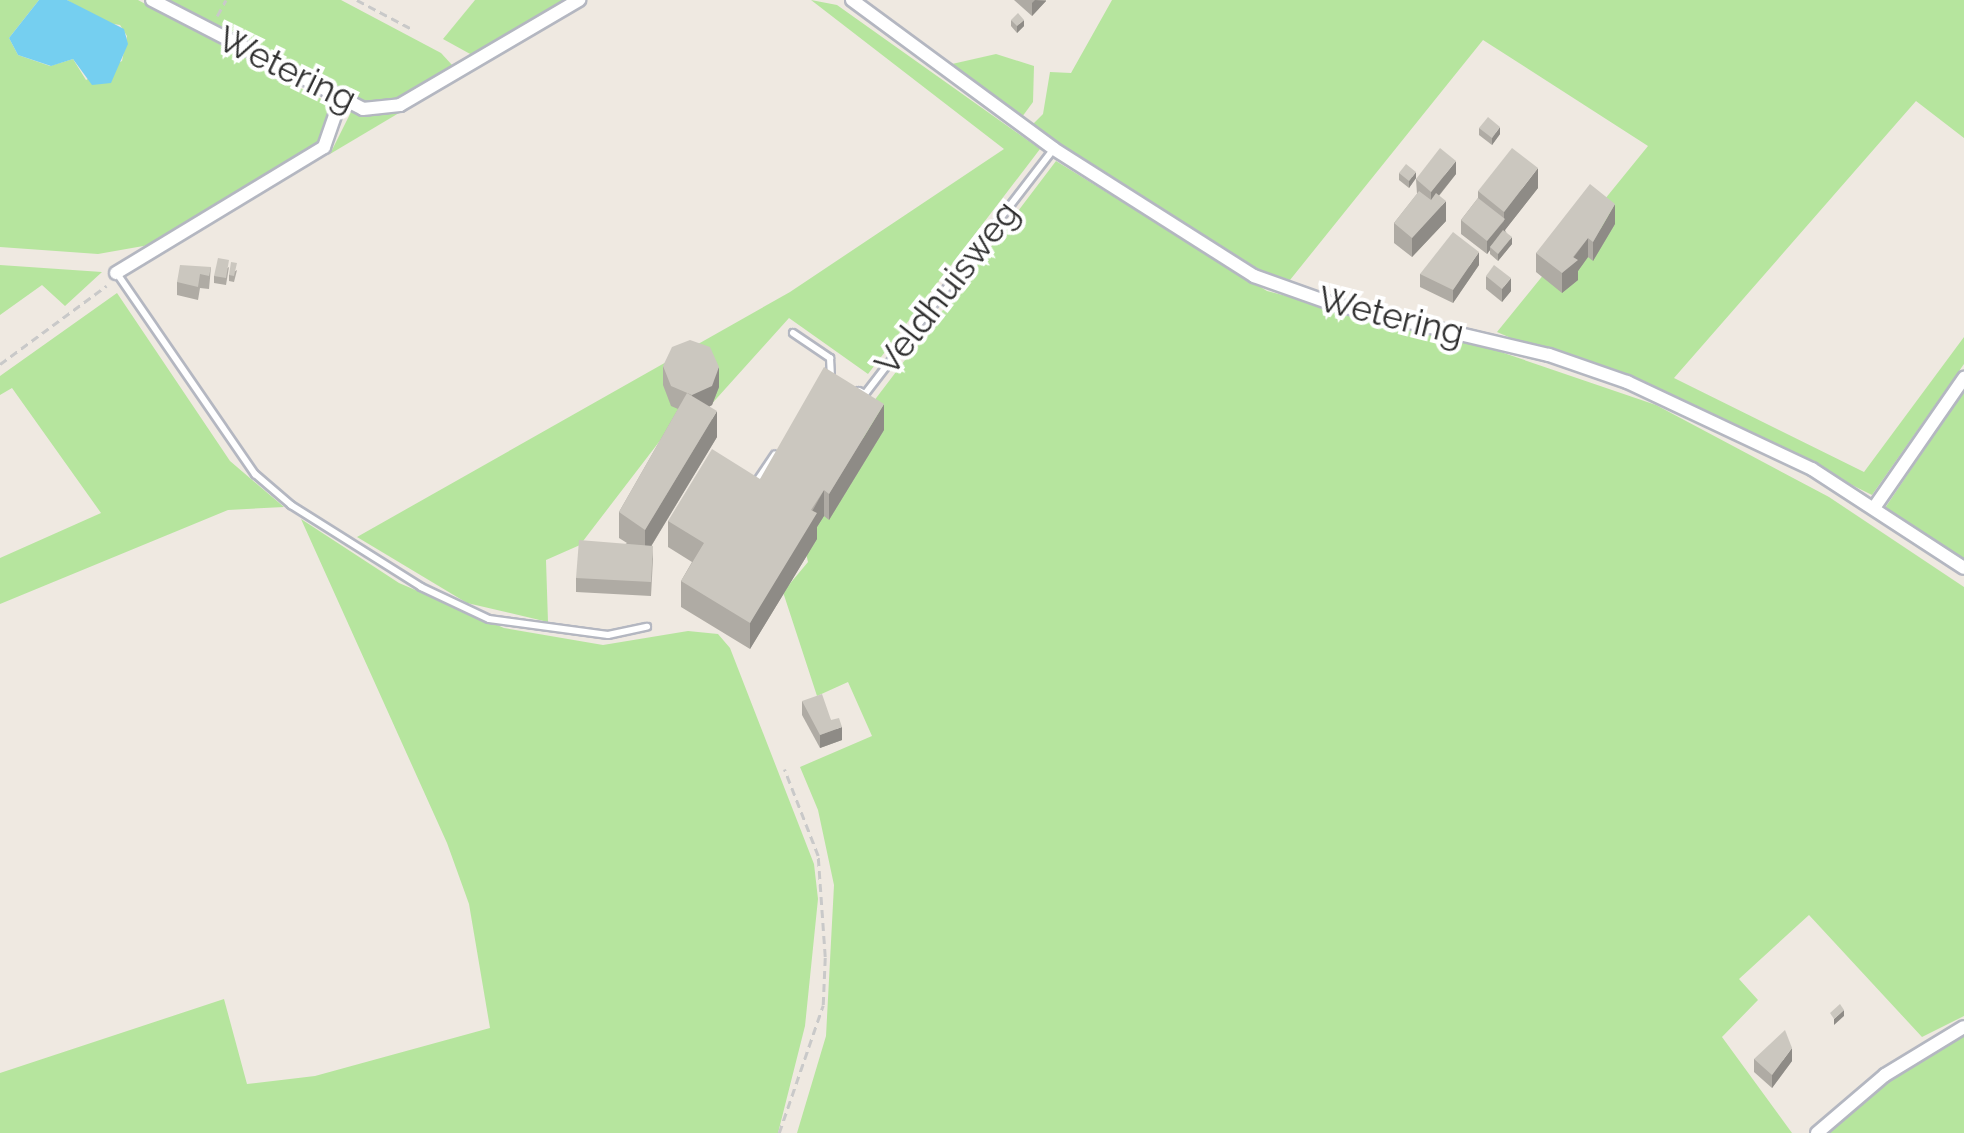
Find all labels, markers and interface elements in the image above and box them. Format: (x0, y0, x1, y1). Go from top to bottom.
street label: Wetering (211, 18, 363, 120)
street label: Veldhuisweg (866, 193, 1028, 383)
street label: Wetering (1314, 278, 1468, 354)

